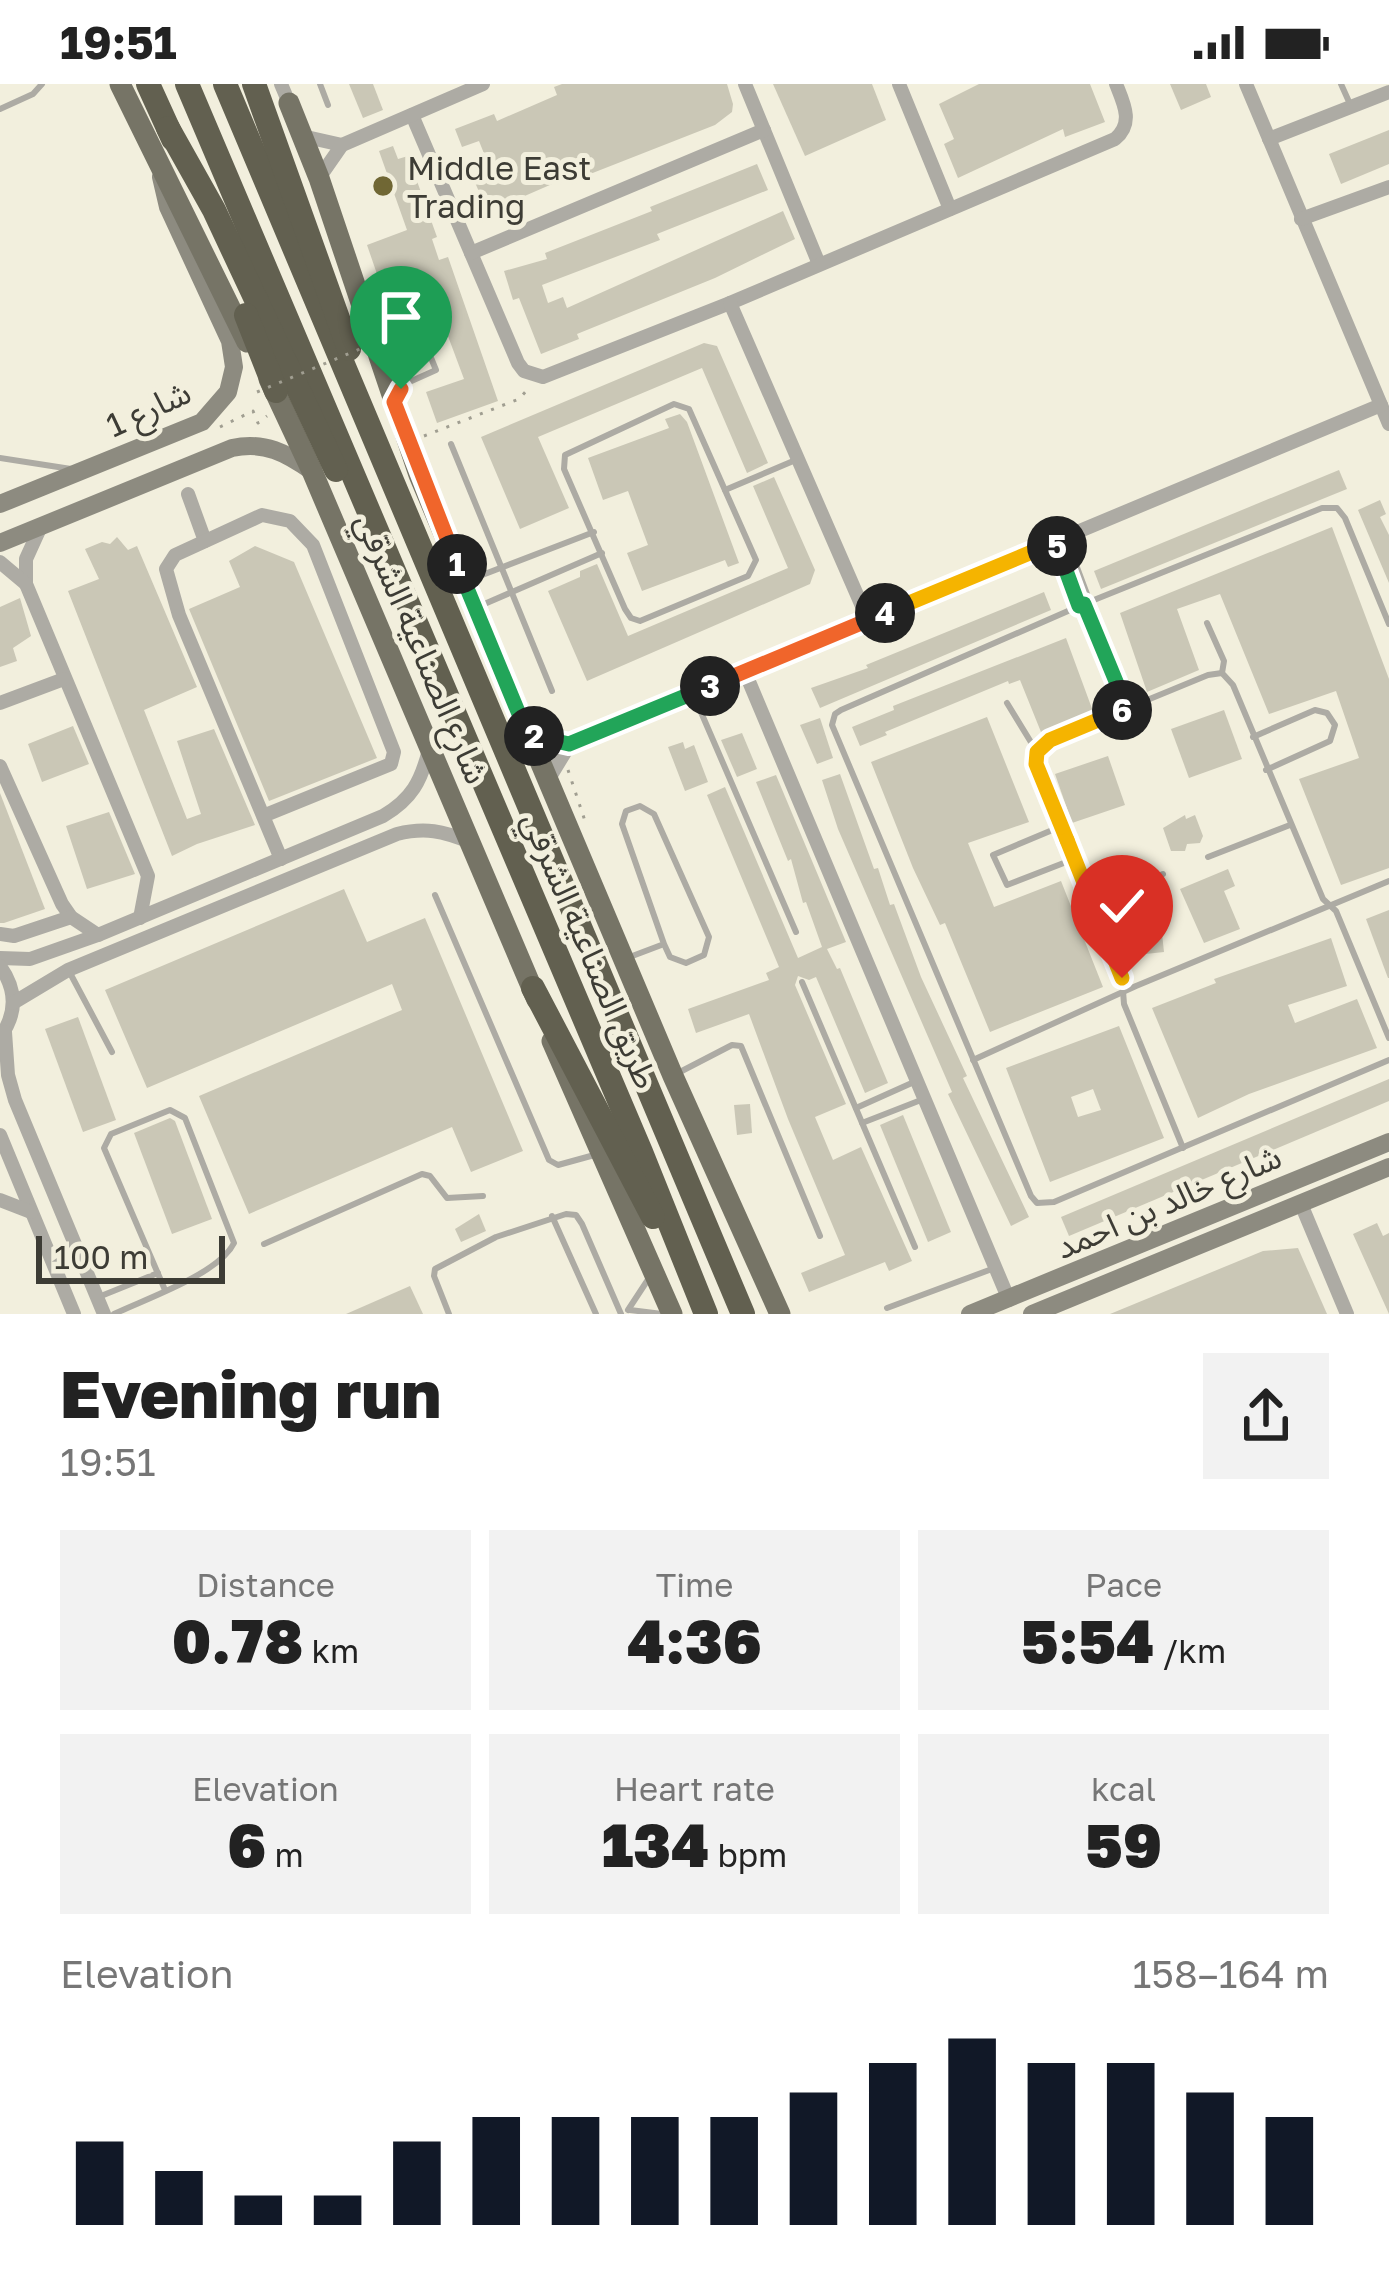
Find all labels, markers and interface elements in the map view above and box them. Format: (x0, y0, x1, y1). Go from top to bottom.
text: 19:51 (60, 15, 177, 69)
place label: Middle East Trading (407, 148, 592, 225)
marker: Middle East Trading (370, 173, 396, 199)
pin (350, 266, 452, 389)
icon: arrive (368, 284, 434, 350)
street label: شارع 1 (100, 372, 199, 450)
street label: شارع الصناعية الشرقي (342, 507, 498, 792)
pin: 5 (1027, 516, 1087, 576)
text: 5 (1047, 526, 1067, 565)
pin: 1 (427, 534, 487, 594)
text: 1 (449, 544, 466, 583)
pin: 4 (855, 583, 915, 643)
text: 4 (875, 593, 895, 632)
pin: 3 (680, 656, 740, 716)
text: 3 (700, 666, 720, 705)
pin: 6 (1092, 680, 1152, 740)
text: 6 (1112, 690, 1132, 729)
pin: 2 (504, 706, 564, 766)
text: 2 (524, 716, 544, 755)
street label: طريق الصناعية الشرقي (509, 806, 667, 1097)
pin (1071, 855, 1173, 978)
icon: check (1089, 873, 1155, 939)
street label: شارع خالد بن احمد (1049, 1136, 1289, 1272)
scale bar (36, 1230, 225, 1283)
text: 100 m (54, 1237, 148, 1276)
text: Evening run (60, 1353, 441, 1433)
button: share (1203, 1353, 1329, 1479)
text: 19:51 (60, 1438, 156, 1485)
text: Distance (196, 1565, 335, 1604)
text: Time (656, 1565, 733, 1604)
text: Pace (1085, 1565, 1162, 1604)
text: 0.78 (172, 1604, 303, 1676)
text: 4:36 (627, 1604, 762, 1676)
text: 5:54 (1021, 1604, 1154, 1676)
text: km (303, 1631, 359, 1670)
text: /km (1154, 1631, 1226, 1670)
text: Elevation (192, 1769, 339, 1808)
text: Heart rate (614, 1769, 775, 1808)
text: kcal (1091, 1769, 1156, 1808)
text: 6 (227, 1808, 266, 1880)
text: 134 (602, 1808, 709, 1880)
text: 59 (1085, 1808, 1162, 1880)
text: m (266, 1835, 304, 1874)
text: bpm (709, 1835, 787, 1874)
text: Elevation (60, 1950, 233, 1997)
text: 158–164 m (1132, 1950, 1329, 1997)

